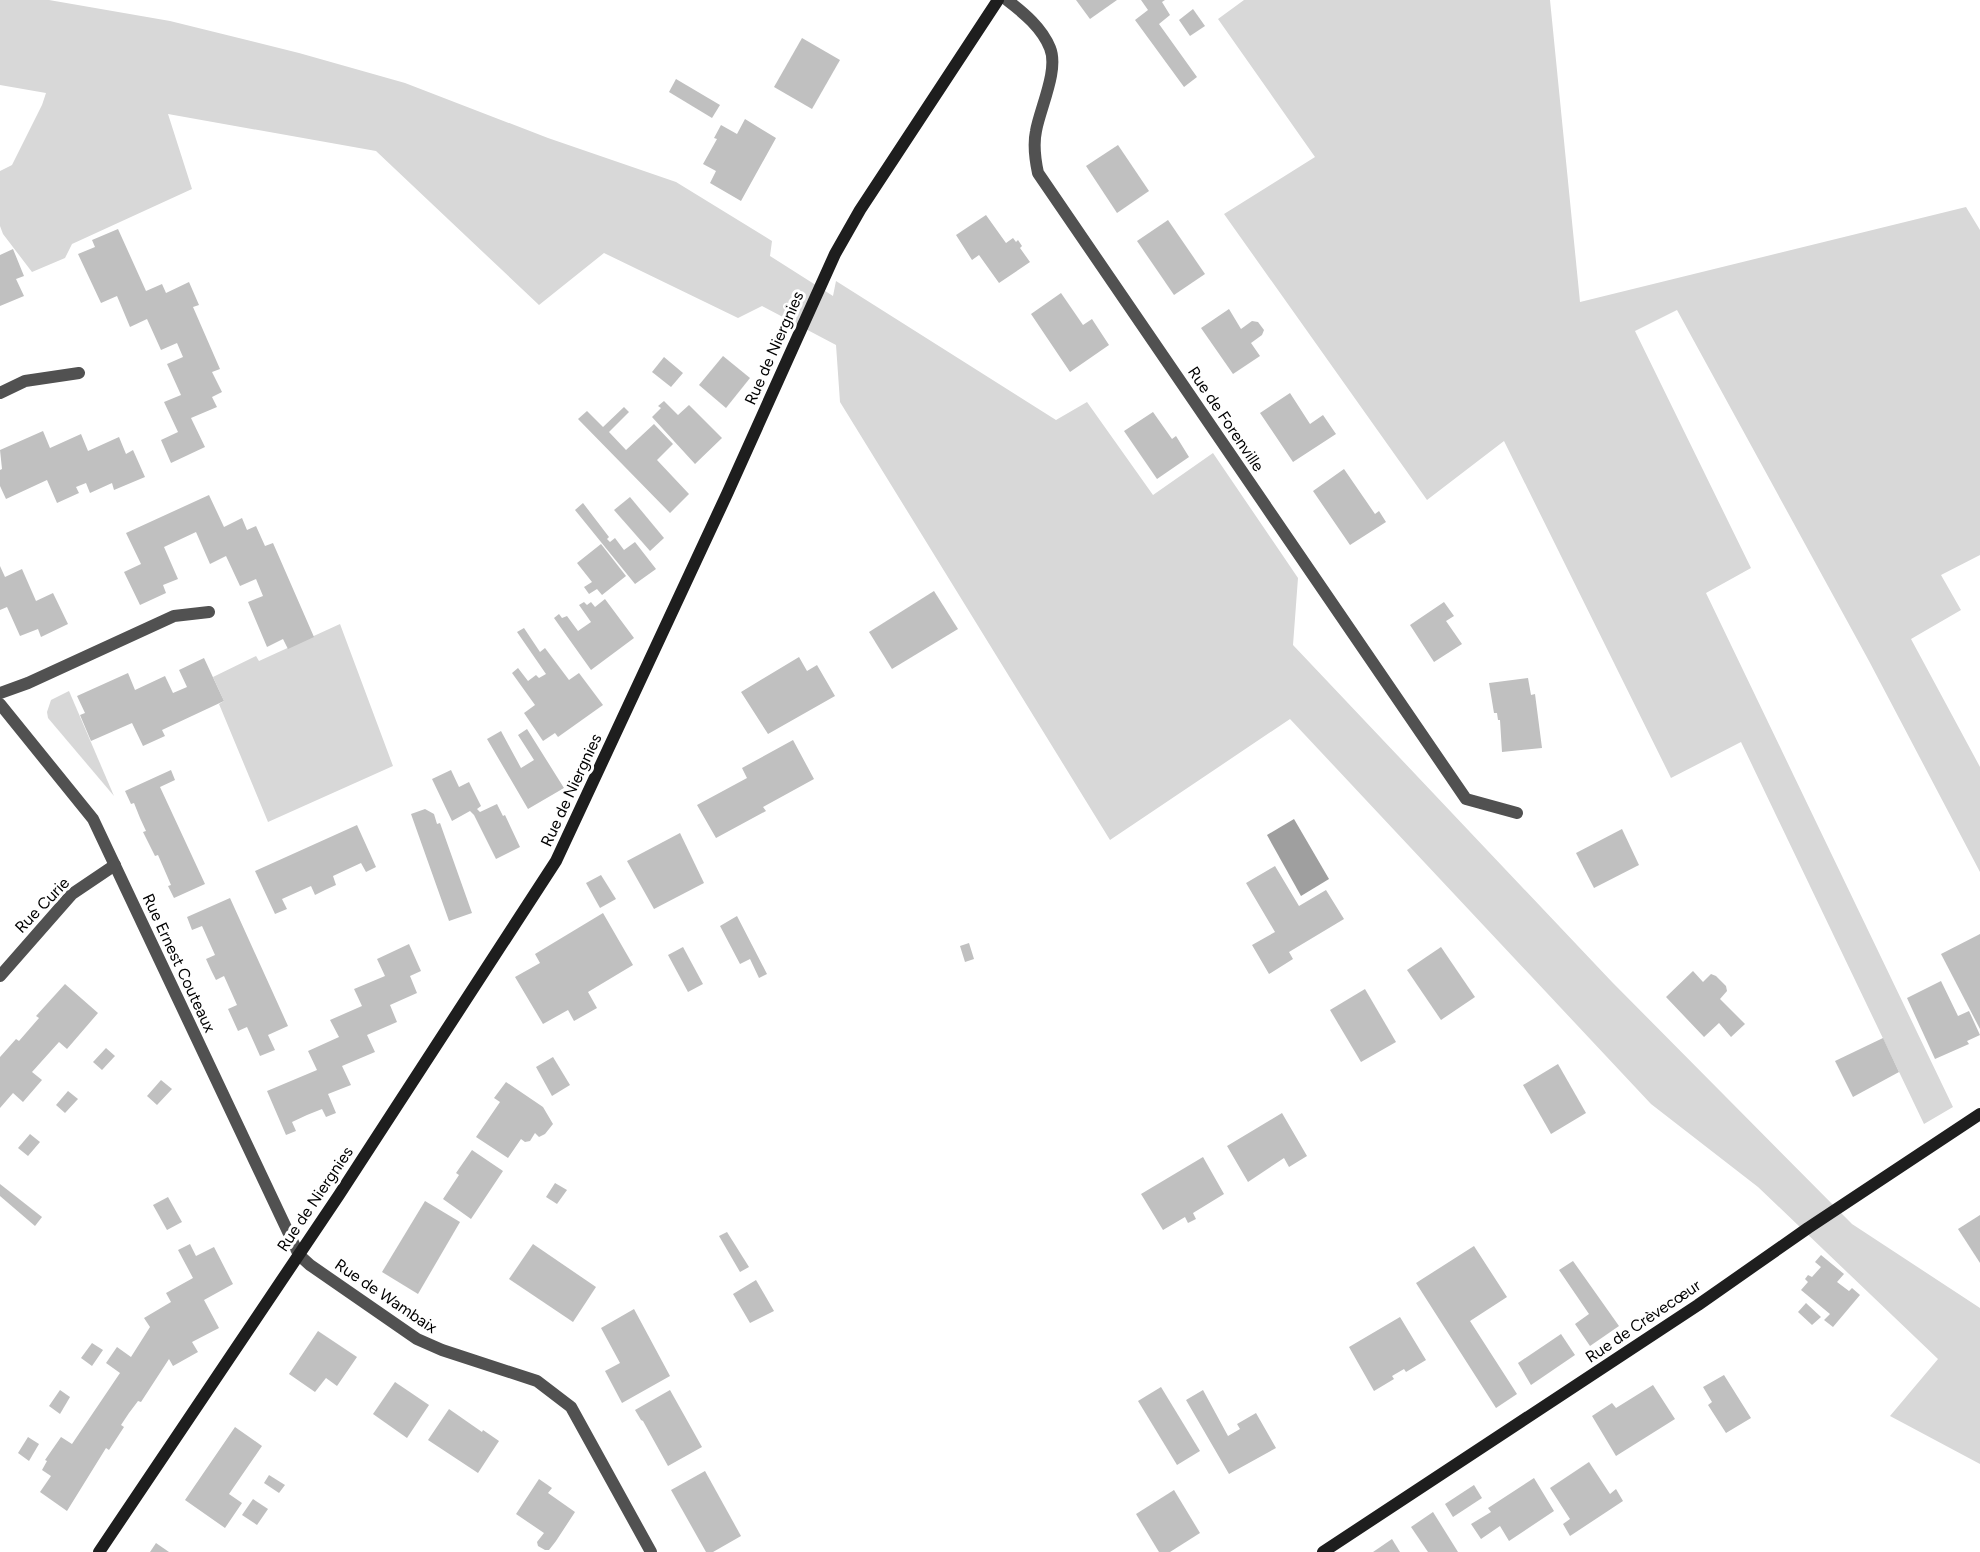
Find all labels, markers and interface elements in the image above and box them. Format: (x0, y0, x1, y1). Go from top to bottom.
street label: Rue de Niergnies (740, 288, 808, 408)
street label: Rue de Forenville (1184, 363, 1268, 475)
street label: Rue de Niergnies (537, 731, 605, 849)
street label: Rue Curie (11, 873, 73, 937)
street label: Rue Ernest Couteaux (139, 891, 220, 1036)
street label: Rue de Niergnies (273, 1143, 357, 1255)
street label: Rue de Wambaix (331, 1255, 441, 1337)
street label: Rue de Crèvecœur (1582, 1275, 1705, 1367)

